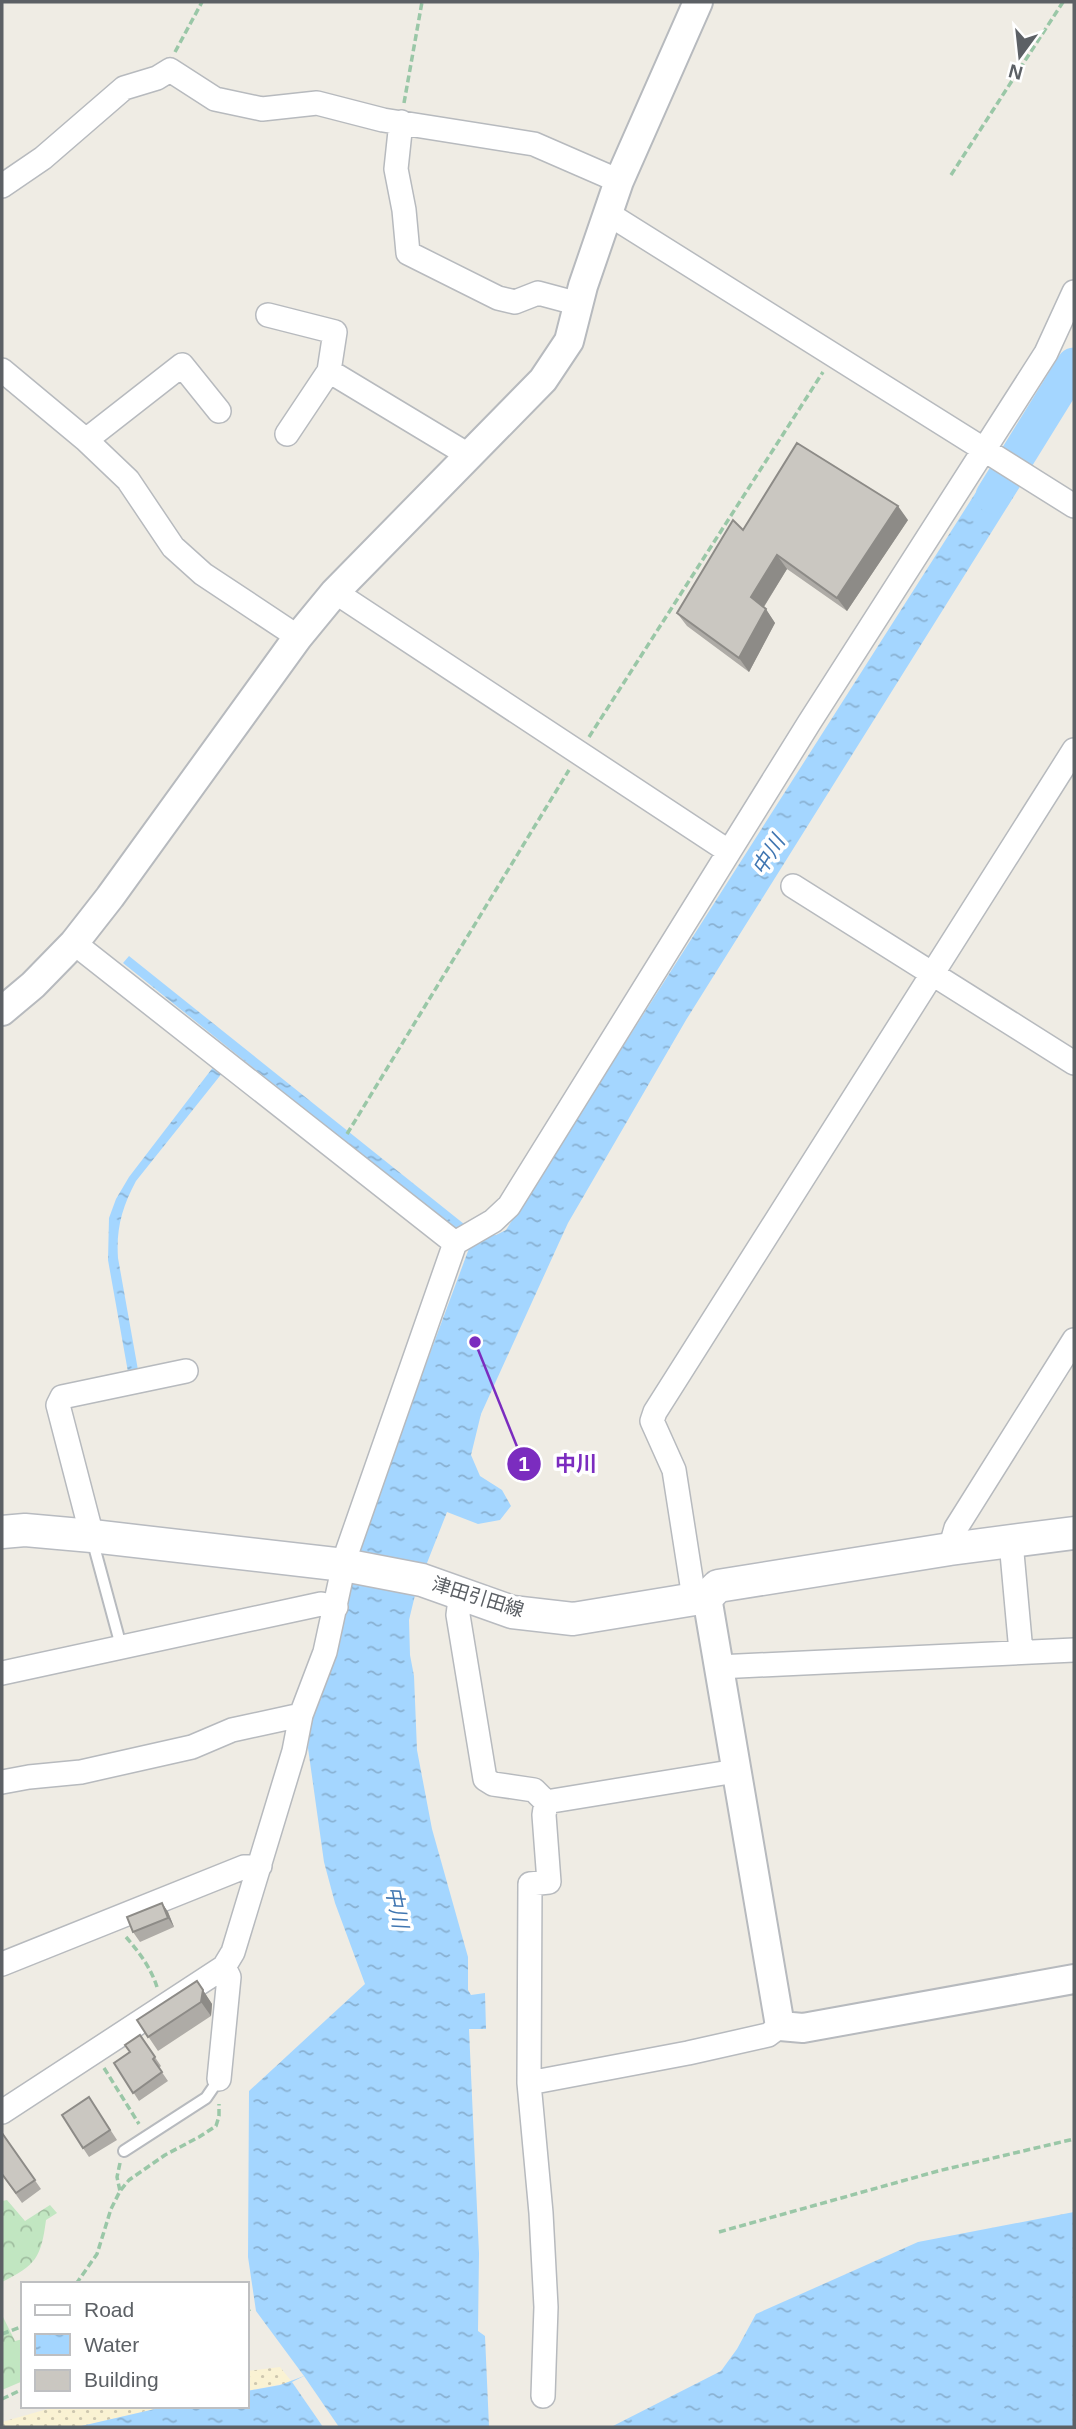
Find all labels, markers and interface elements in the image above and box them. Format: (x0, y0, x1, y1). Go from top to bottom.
north arrow (985, 21, 1055, 91)
text: N (1006, 60, 1025, 84)
water label: 中川 (747, 829, 790, 879)
callout: 中川 (506, 1443, 611, 1485)
text: 1 (518, 1452, 530, 1475)
text: 中川 (555, 1452, 597, 1475)
street label: 津田引田線 (429, 1573, 527, 1621)
water label: 中川 (382, 1884, 413, 1932)
legend (21, 2282, 248, 2408)
text: Road (84, 2298, 134, 2321)
text: Water (84, 2333, 139, 2356)
text: Building (84, 2368, 159, 2391)

